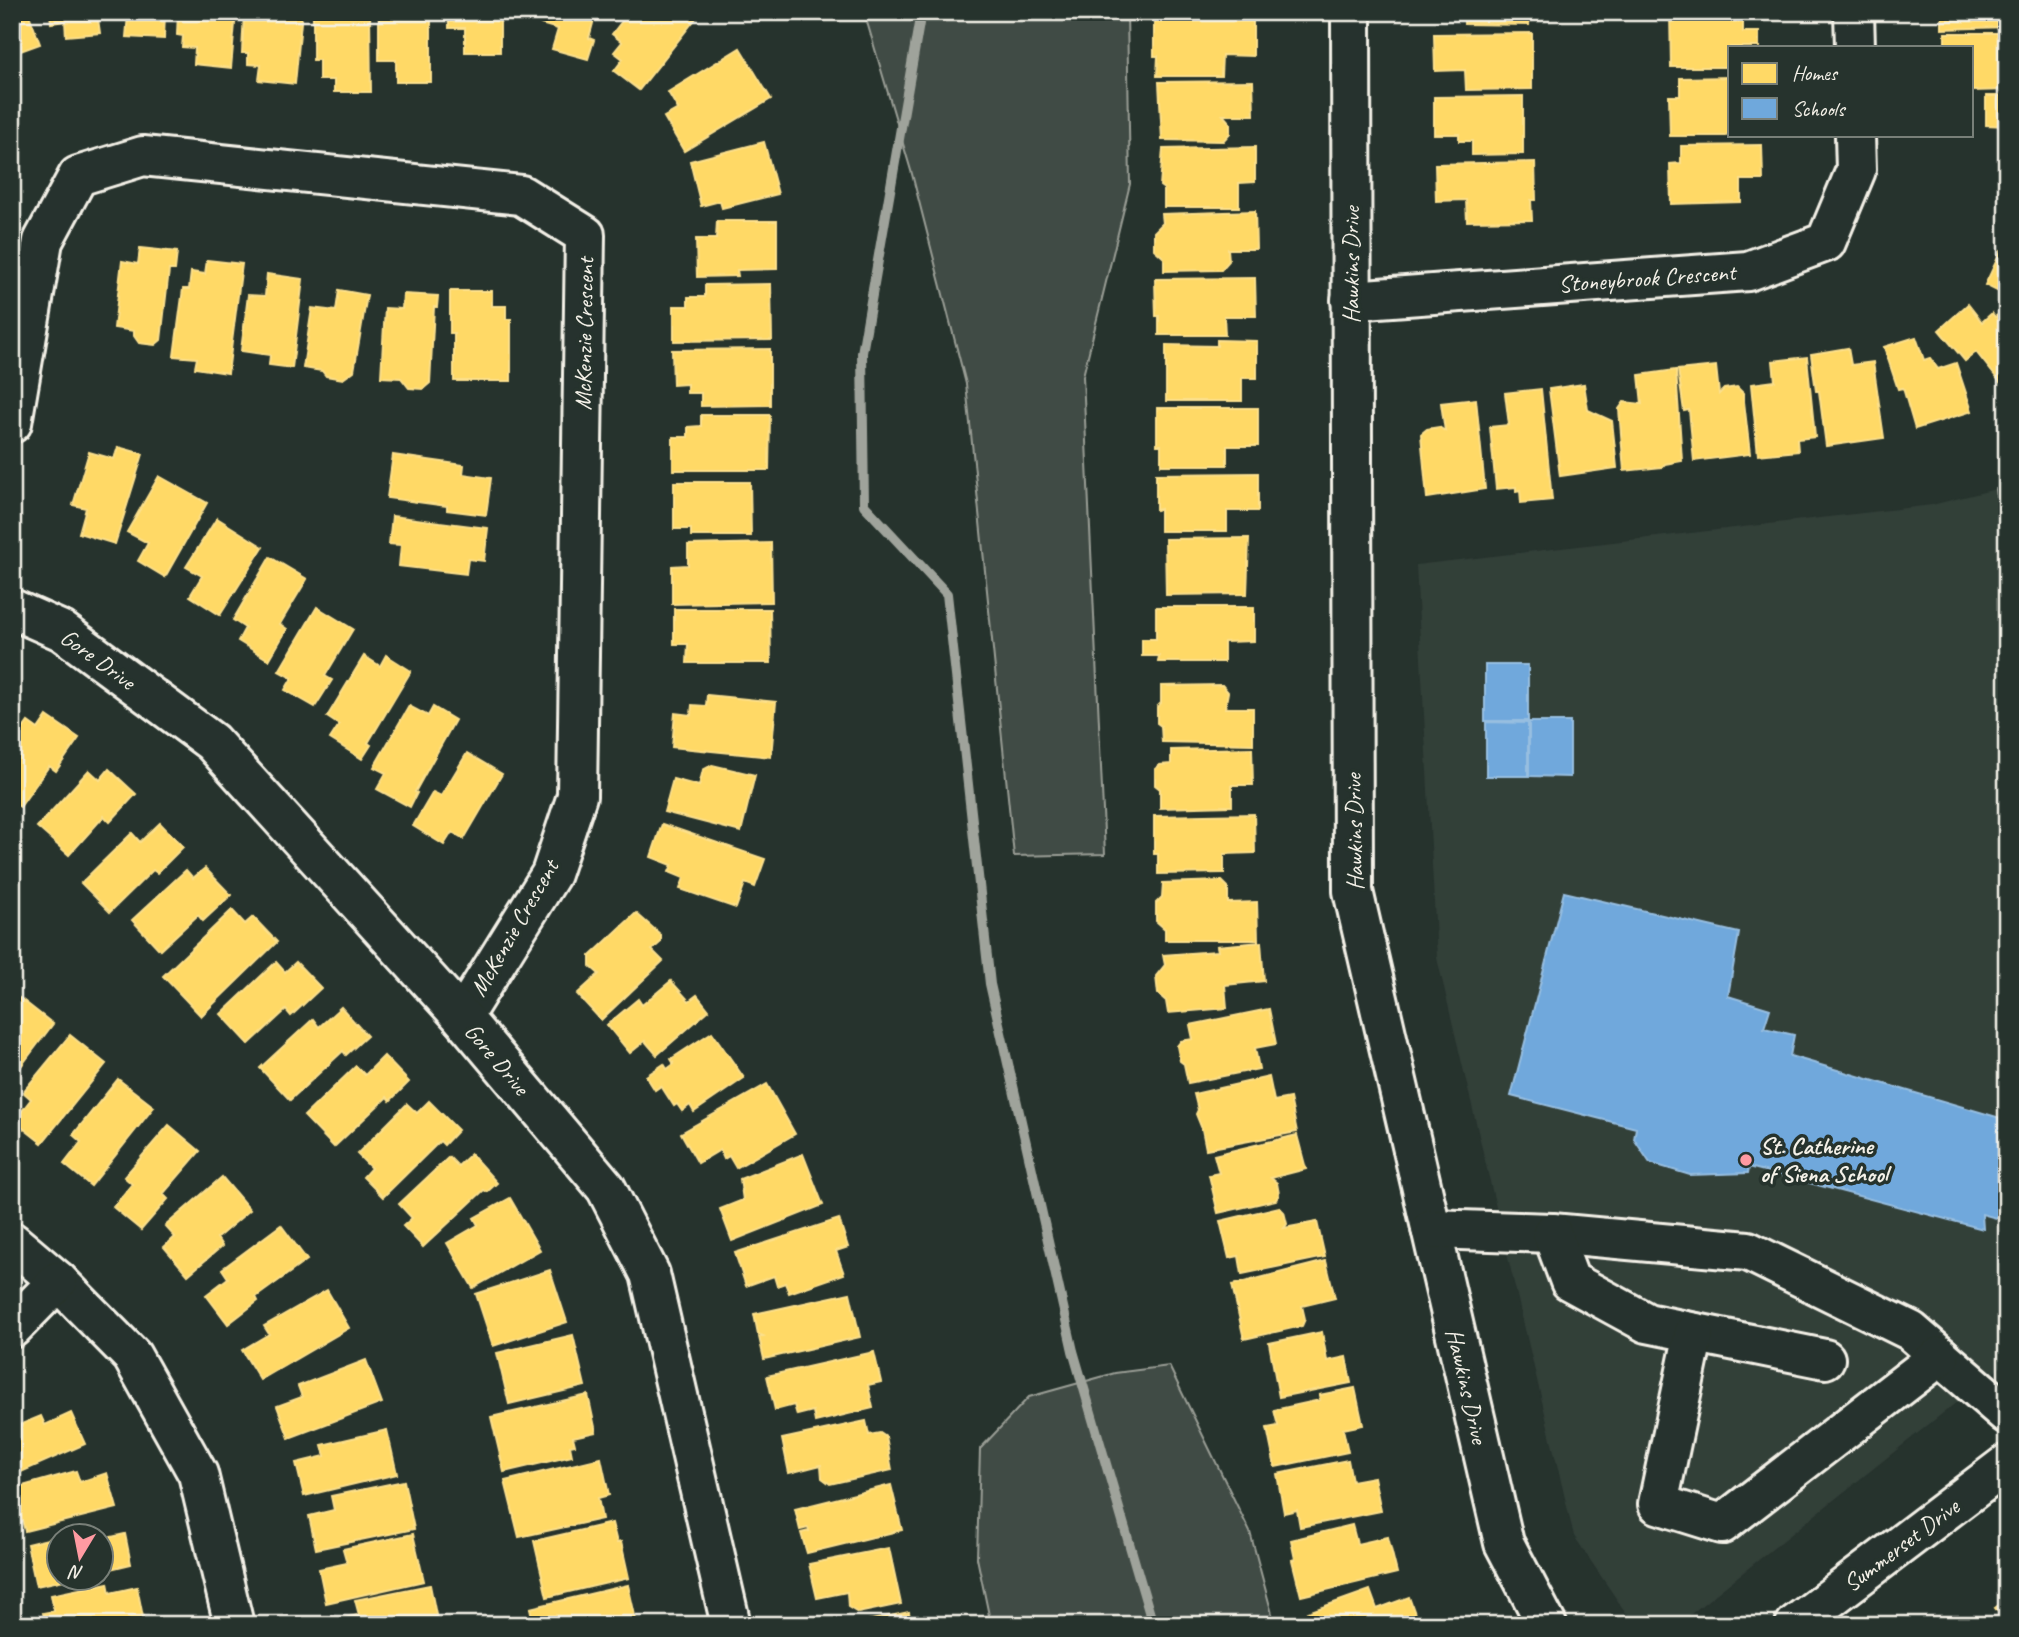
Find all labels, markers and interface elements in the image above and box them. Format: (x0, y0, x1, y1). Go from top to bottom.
legend (1728, 46, 1974, 136)
text: Homes (1792, 60, 1839, 86)
text: Schools (1792, 96, 1846, 122)
street label: Hawkins Drive (1336, 204, 1366, 323)
street label: McKenzie Crescent (568, 255, 600, 411)
street label: Stoneybrook Crescent (1557, 257, 1739, 299)
street label: Gore Drive (55, 622, 143, 697)
street label: Hawkins Drive (1338, 771, 1370, 891)
street label: McKenzie Crescent (463, 853, 566, 1002)
street label: Gore Drive (458, 1017, 537, 1103)
place label: St. Catherine of Siena School (1760, 1131, 1893, 1189)
marker: St. Catherine of Siena School (1738, 1152, 1754, 1168)
street label: Hawkins Drive (1439, 1326, 1495, 1448)
street label: Summerset Drive (1837, 1490, 1967, 1598)
north arrow (46, 1522, 116, 1592)
text: N (66, 1559, 85, 1586)

